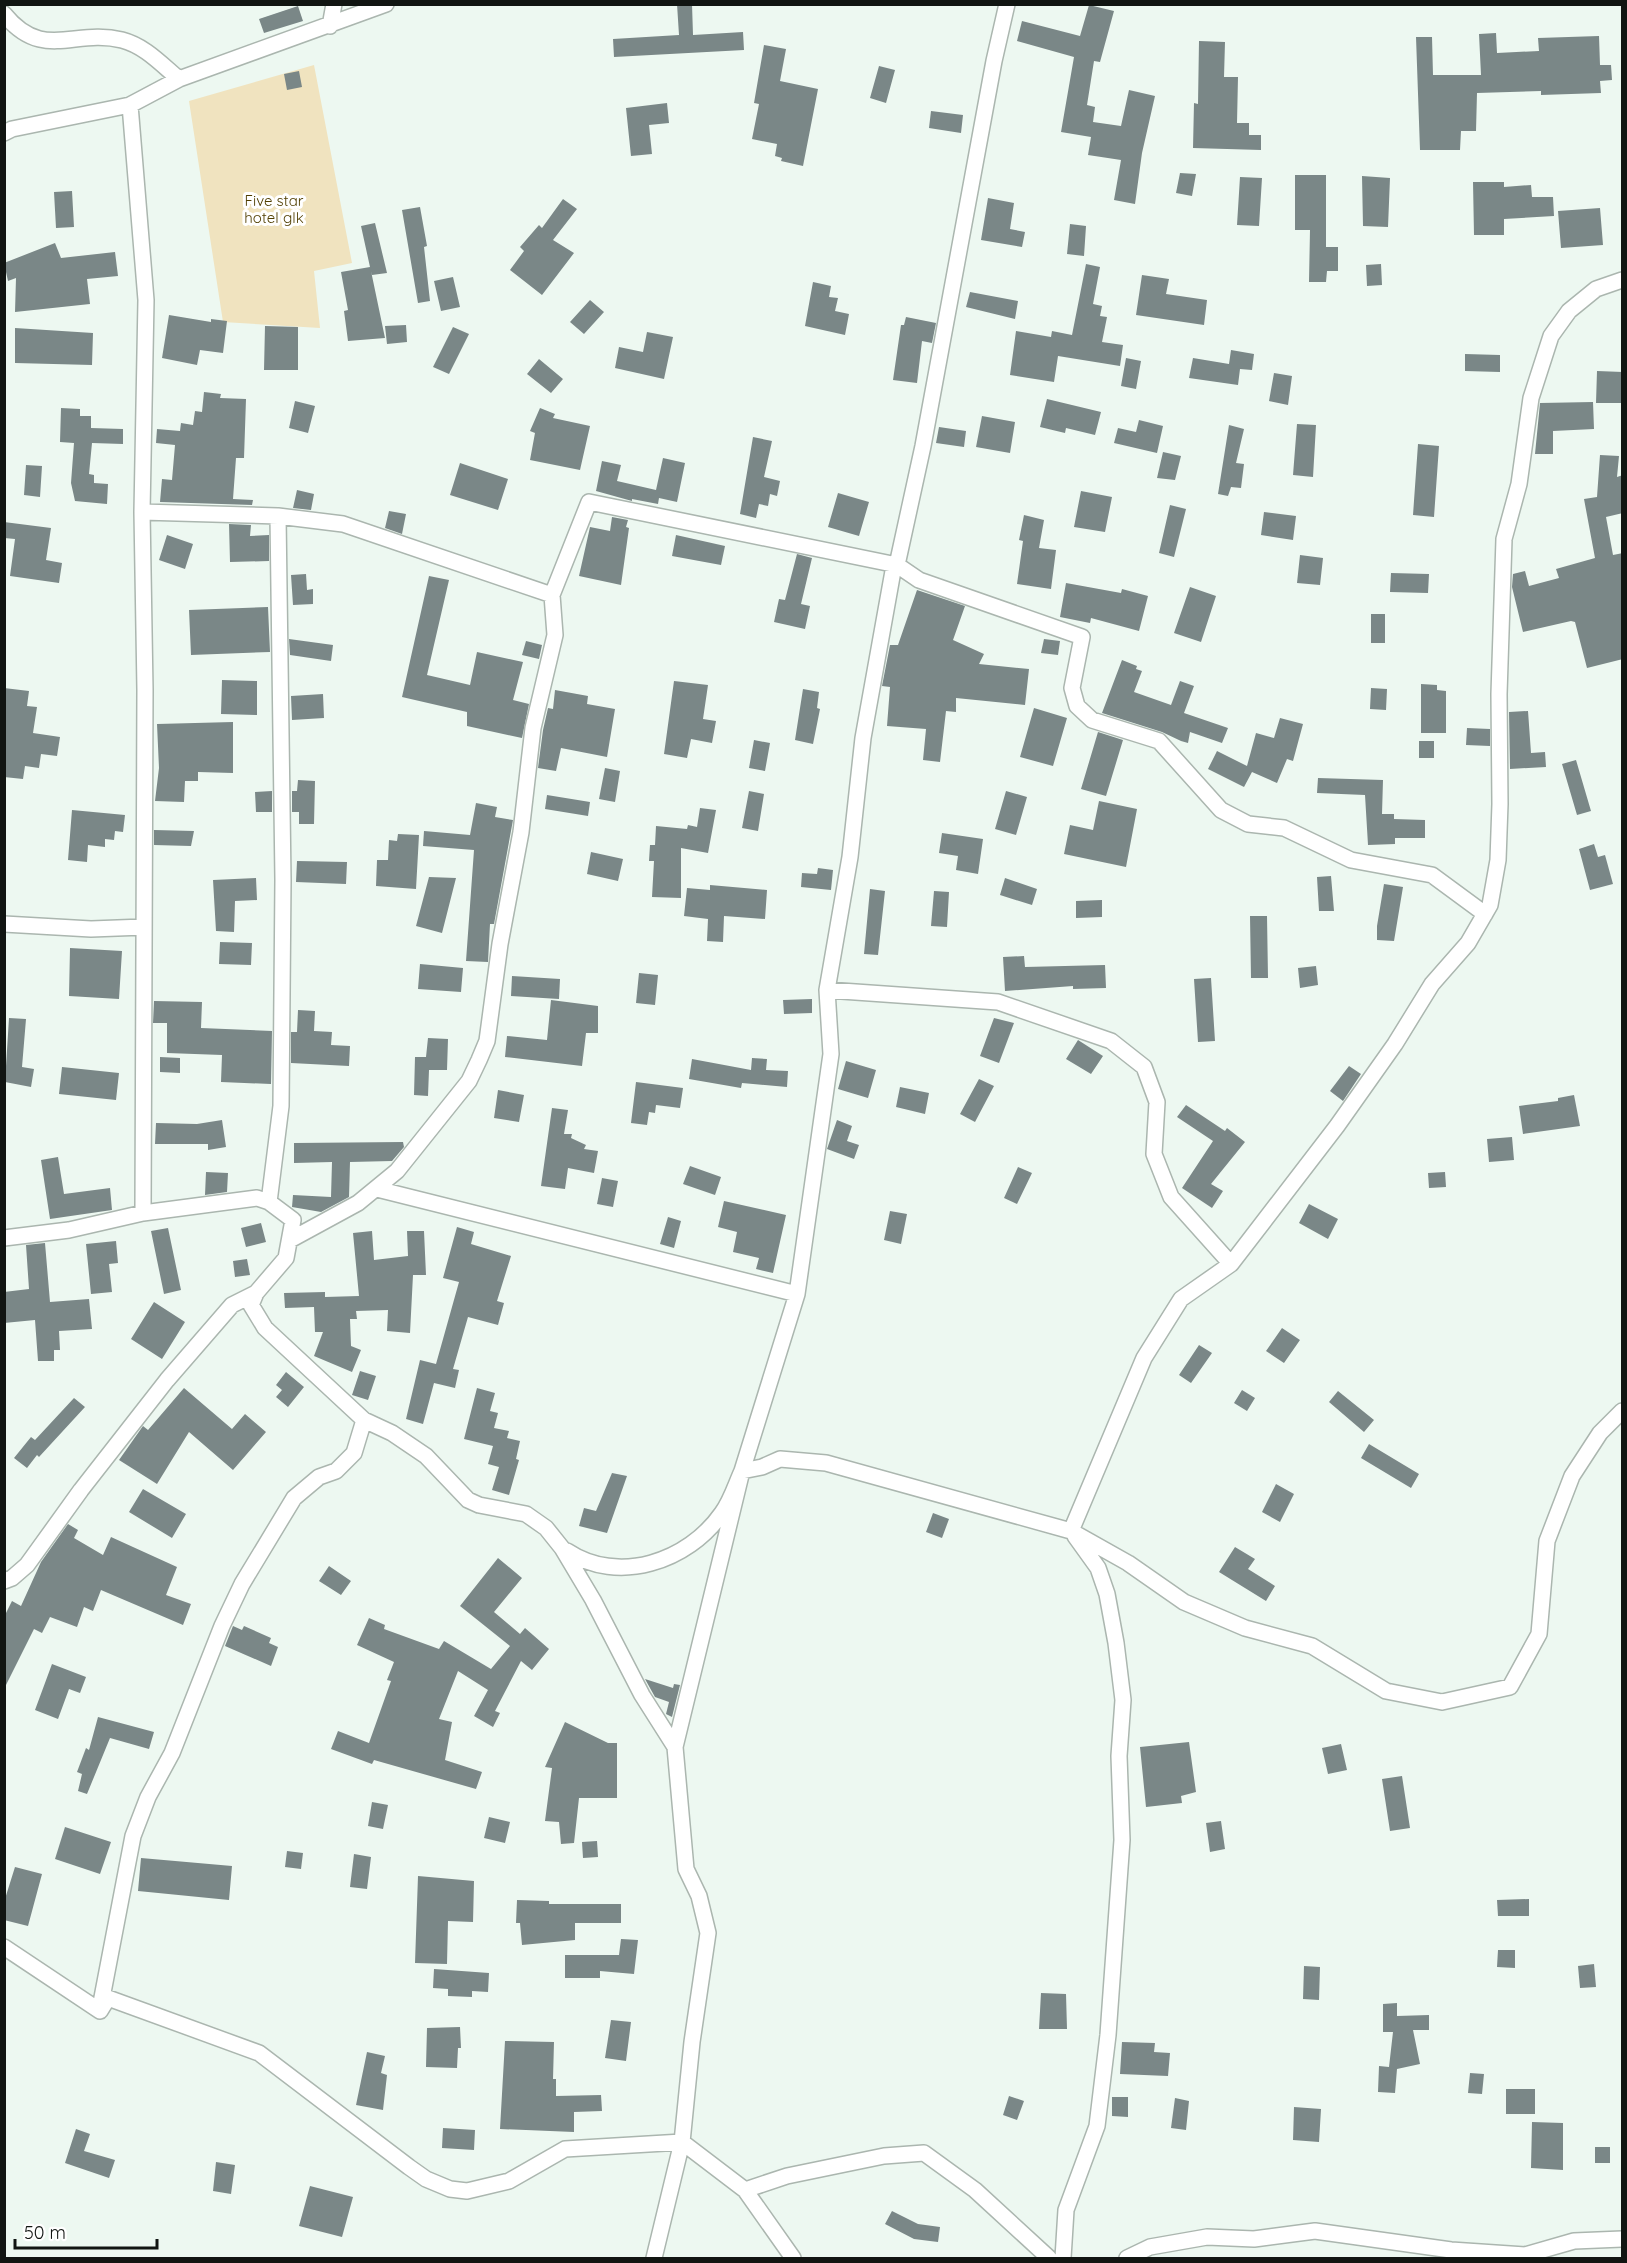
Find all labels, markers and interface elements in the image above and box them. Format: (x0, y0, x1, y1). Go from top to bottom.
park label: Five star hotel glk (244, 191, 304, 227)
scale bar (15, 2212, 158, 2250)
text: 50 m (24, 2221, 66, 2244)

